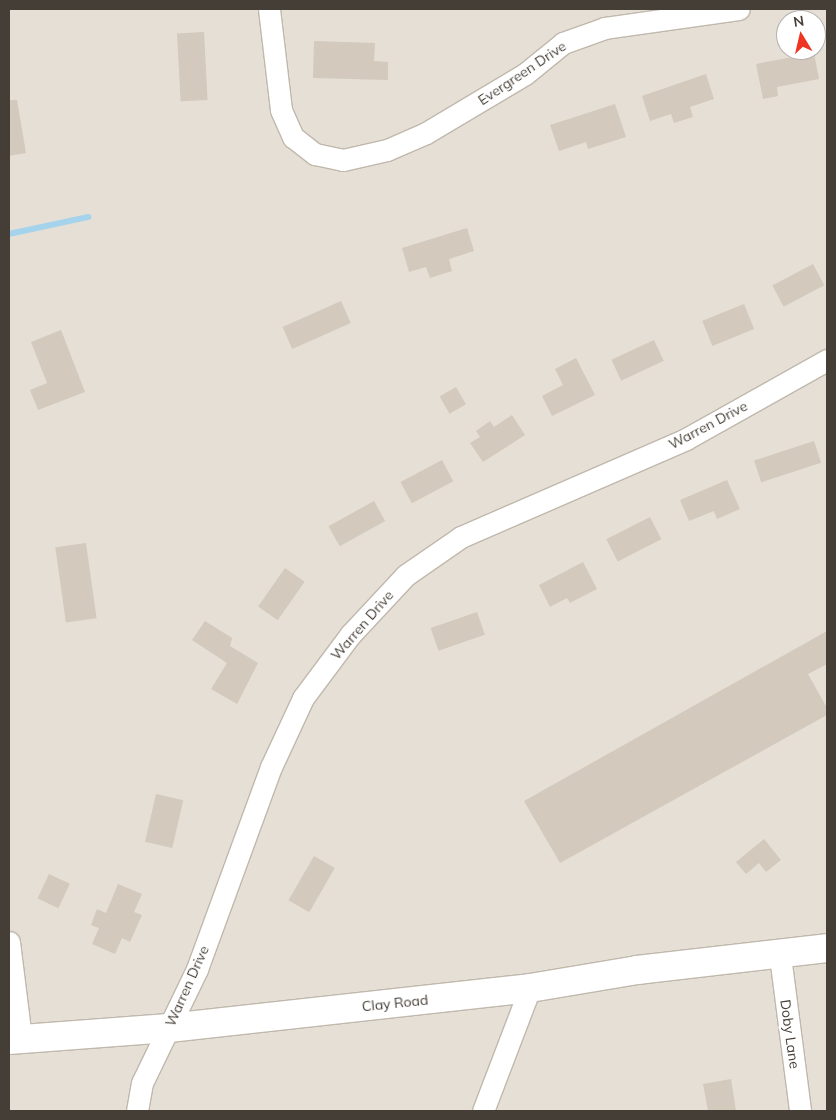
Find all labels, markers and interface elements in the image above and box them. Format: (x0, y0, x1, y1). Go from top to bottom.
north arrow (776, 10, 826, 60)
text: N (792, 11, 805, 31)
street label: Evergreen Drive (475, 37, 569, 109)
street label: Warren Drive (666, 397, 750, 453)
street label: Warren Drive (327, 587, 397, 663)
street label: Warren Drive (162, 943, 212, 1029)
street label: Clay Road (361, 991, 429, 1015)
street label: Doby Lane (777, 998, 803, 1070)

